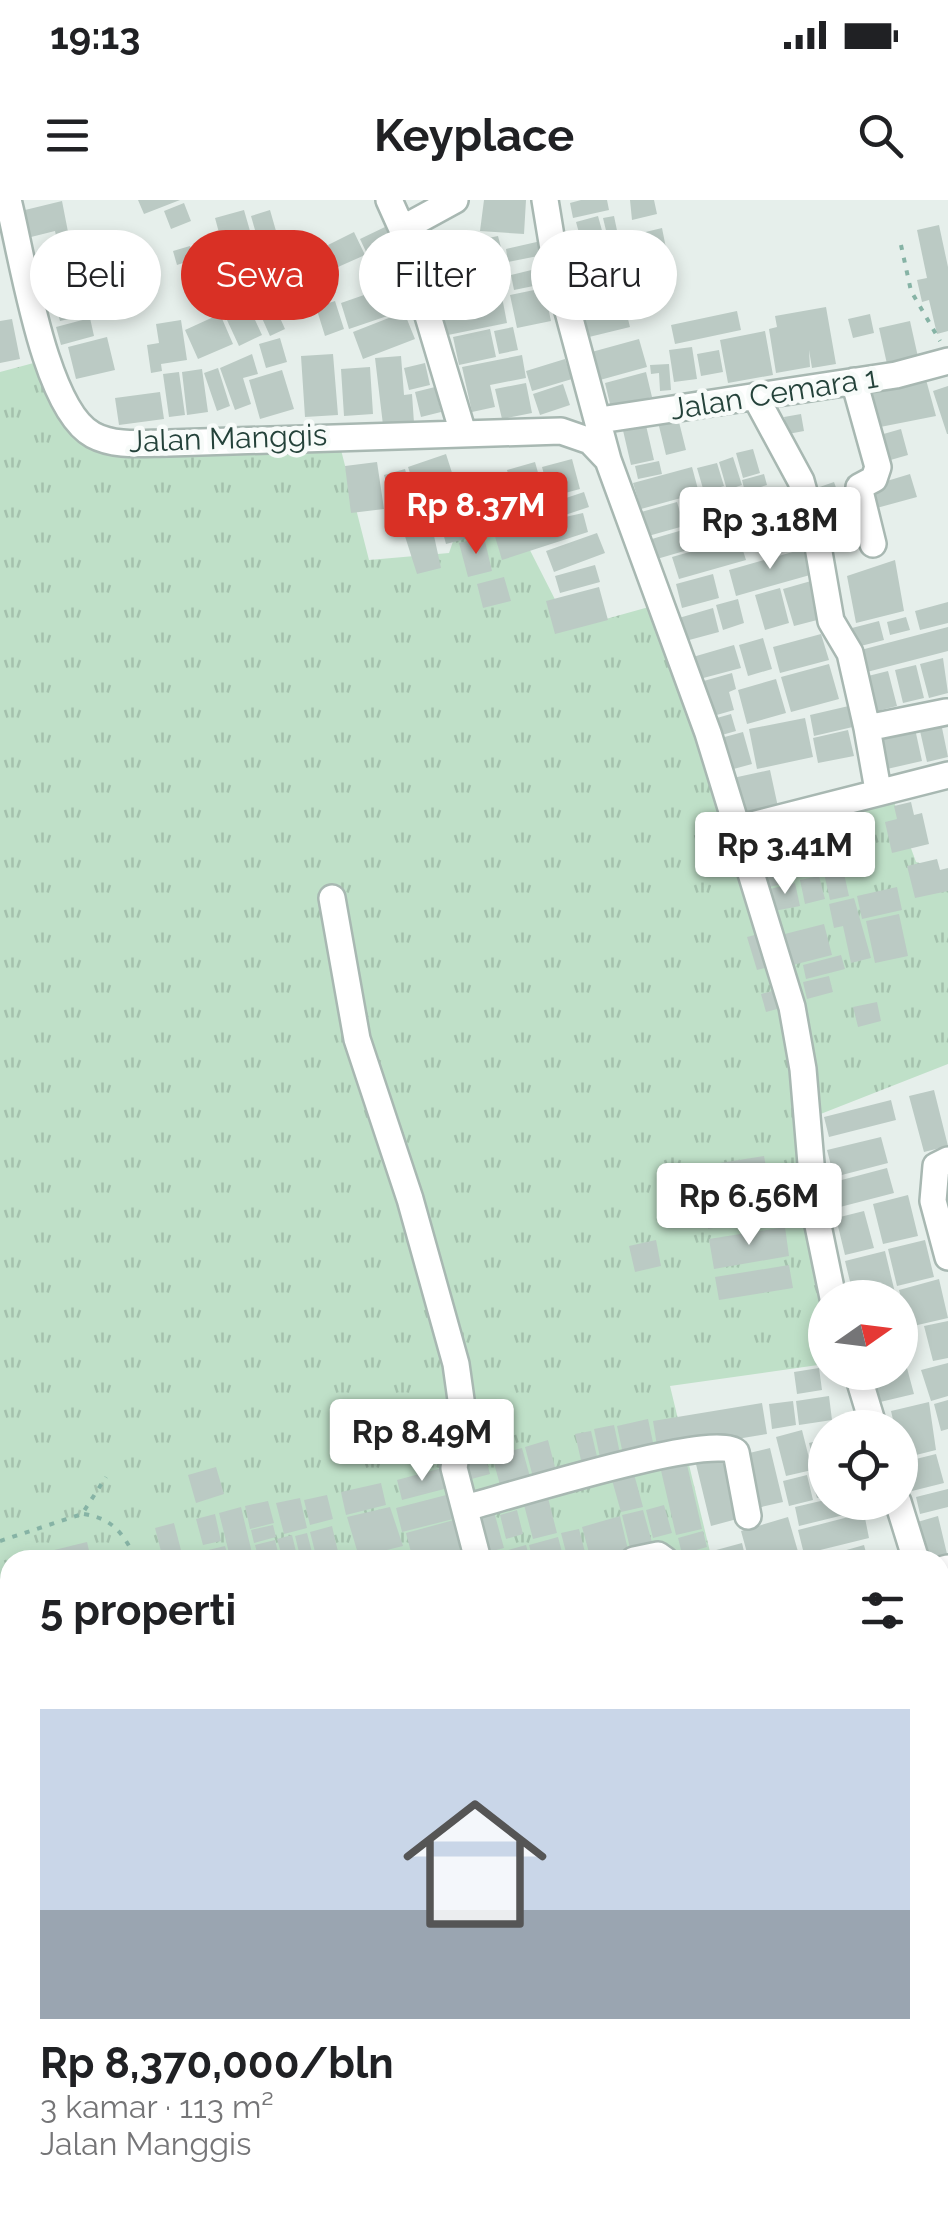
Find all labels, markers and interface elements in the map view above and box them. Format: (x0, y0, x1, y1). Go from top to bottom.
text: 19:13 (50, 13, 141, 58)
icon: menu (40, 108, 95, 163)
icon: search (853, 108, 908, 163)
text: Keyplace (374, 109, 574, 162)
chip: Beli (30, 230, 161, 320)
chip: Sewa (181, 230, 339, 320)
chip: Filter (359, 230, 511, 320)
chip: Baru (531, 230, 677, 320)
street label: Jalan Cemara 1 (668, 359, 880, 427)
street label: Jalan Manggis (128, 417, 328, 459)
pin: Rp 8.37M (373, 472, 579, 557)
text: Rp 8.37M (406, 486, 546, 523)
pin: Rp 3.18M (667, 487, 873, 572)
text: Rp 3.18M (702, 501, 838, 538)
pin: Rp 3.41M (682, 812, 888, 897)
text: Rp 3.41M (717, 826, 853, 863)
pin: Rp 6.56M (646, 1163, 852, 1248)
text: Rp 6.56M (679, 1177, 819, 1214)
north arrow (808, 1280, 918, 1390)
map controls (808, 1280, 918, 1520)
pin: Rp 8.49M (319, 1399, 525, 1484)
button: locate (808, 1410, 918, 1520)
text: Rp 8.49M (352, 1413, 492, 1450)
icon: filters (855, 1583, 910, 1638)
text: 5 properti (40, 1586, 236, 1635)
icon: home (385, 1774, 565, 1954)
text: Rp 8,370,000/bln (40, 2039, 394, 2088)
text: 3 kamar · 113 m² (40, 2088, 274, 2125)
text: Jalan Manggis (40, 2125, 252, 2162)

